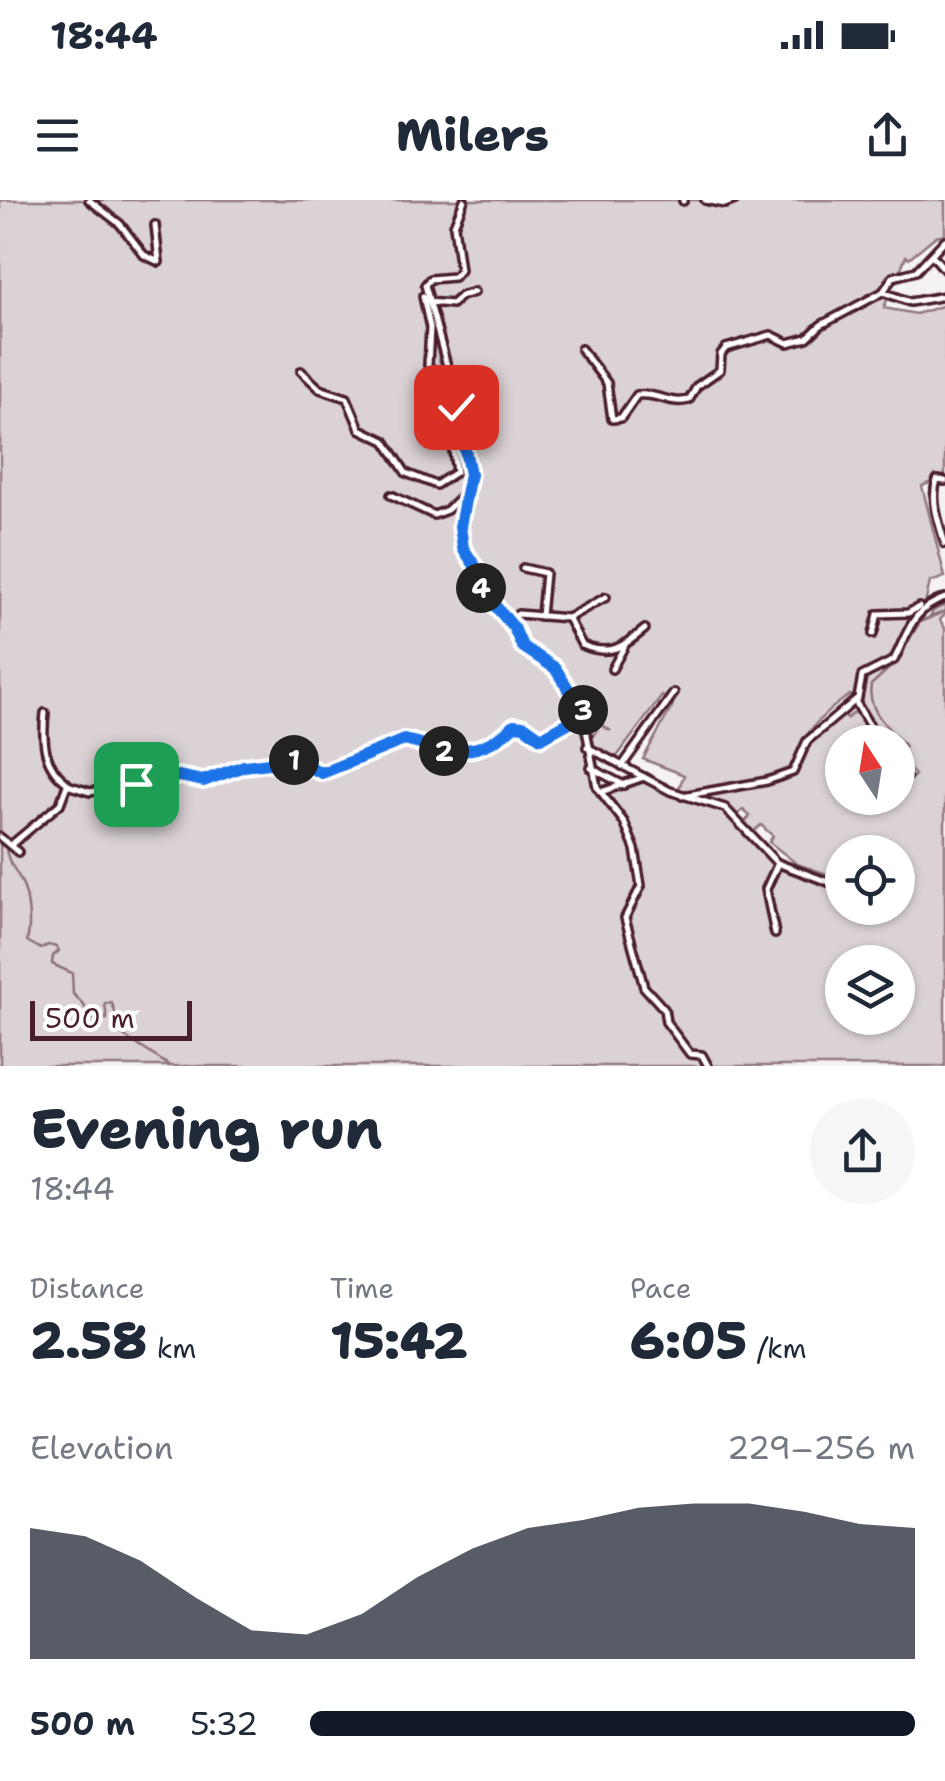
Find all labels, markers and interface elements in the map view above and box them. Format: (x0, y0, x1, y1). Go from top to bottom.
text: 18:44 (50, 10, 158, 61)
text: Milers (396, 105, 549, 165)
icon: menu (30, 108, 85, 163)
icon: share (860, 108, 915, 163)
pin (414, 365, 499, 450)
icon: check (429, 380, 484, 435)
pin: 4 (456, 563, 506, 613)
text: 4 (471, 569, 491, 607)
pin: 3 (558, 685, 608, 735)
text: 3 (573, 691, 593, 729)
north arrow (825, 725, 915, 815)
map controls (825, 725, 915, 1035)
pin: 2 (419, 726, 469, 776)
text: 2 (434, 732, 454, 770)
pin: 1 (269, 735, 319, 785)
text: 1 (288, 741, 300, 779)
pin (94, 742, 179, 827)
icon: arrive (109, 757, 164, 812)
button: locate (825, 835, 915, 925)
button: layers (825, 945, 915, 1035)
scale bar (30, 996, 192, 1040)
text: 500 m (45, 999, 135, 1037)
text: Evening run (30, 1092, 382, 1166)
button: share (810, 1099, 915, 1204)
text: 18:44 (30, 1167, 115, 1210)
text: Distance (30, 1269, 145, 1307)
text: Time (330, 1269, 394, 1307)
text: Pace (630, 1269, 692, 1307)
text: 2.58 (30, 1307, 147, 1374)
text: 15:42 (330, 1307, 468, 1374)
text: 6:05 (630, 1307, 747, 1374)
text: km (147, 1329, 196, 1367)
text: /km (747, 1329, 807, 1367)
text: Elevation (30, 1426, 173, 1469)
text: 229–256 m (727, 1426, 915, 1469)
text: 500 m (30, 1702, 135, 1745)
text: 5:32 (190, 1702, 258, 1745)

